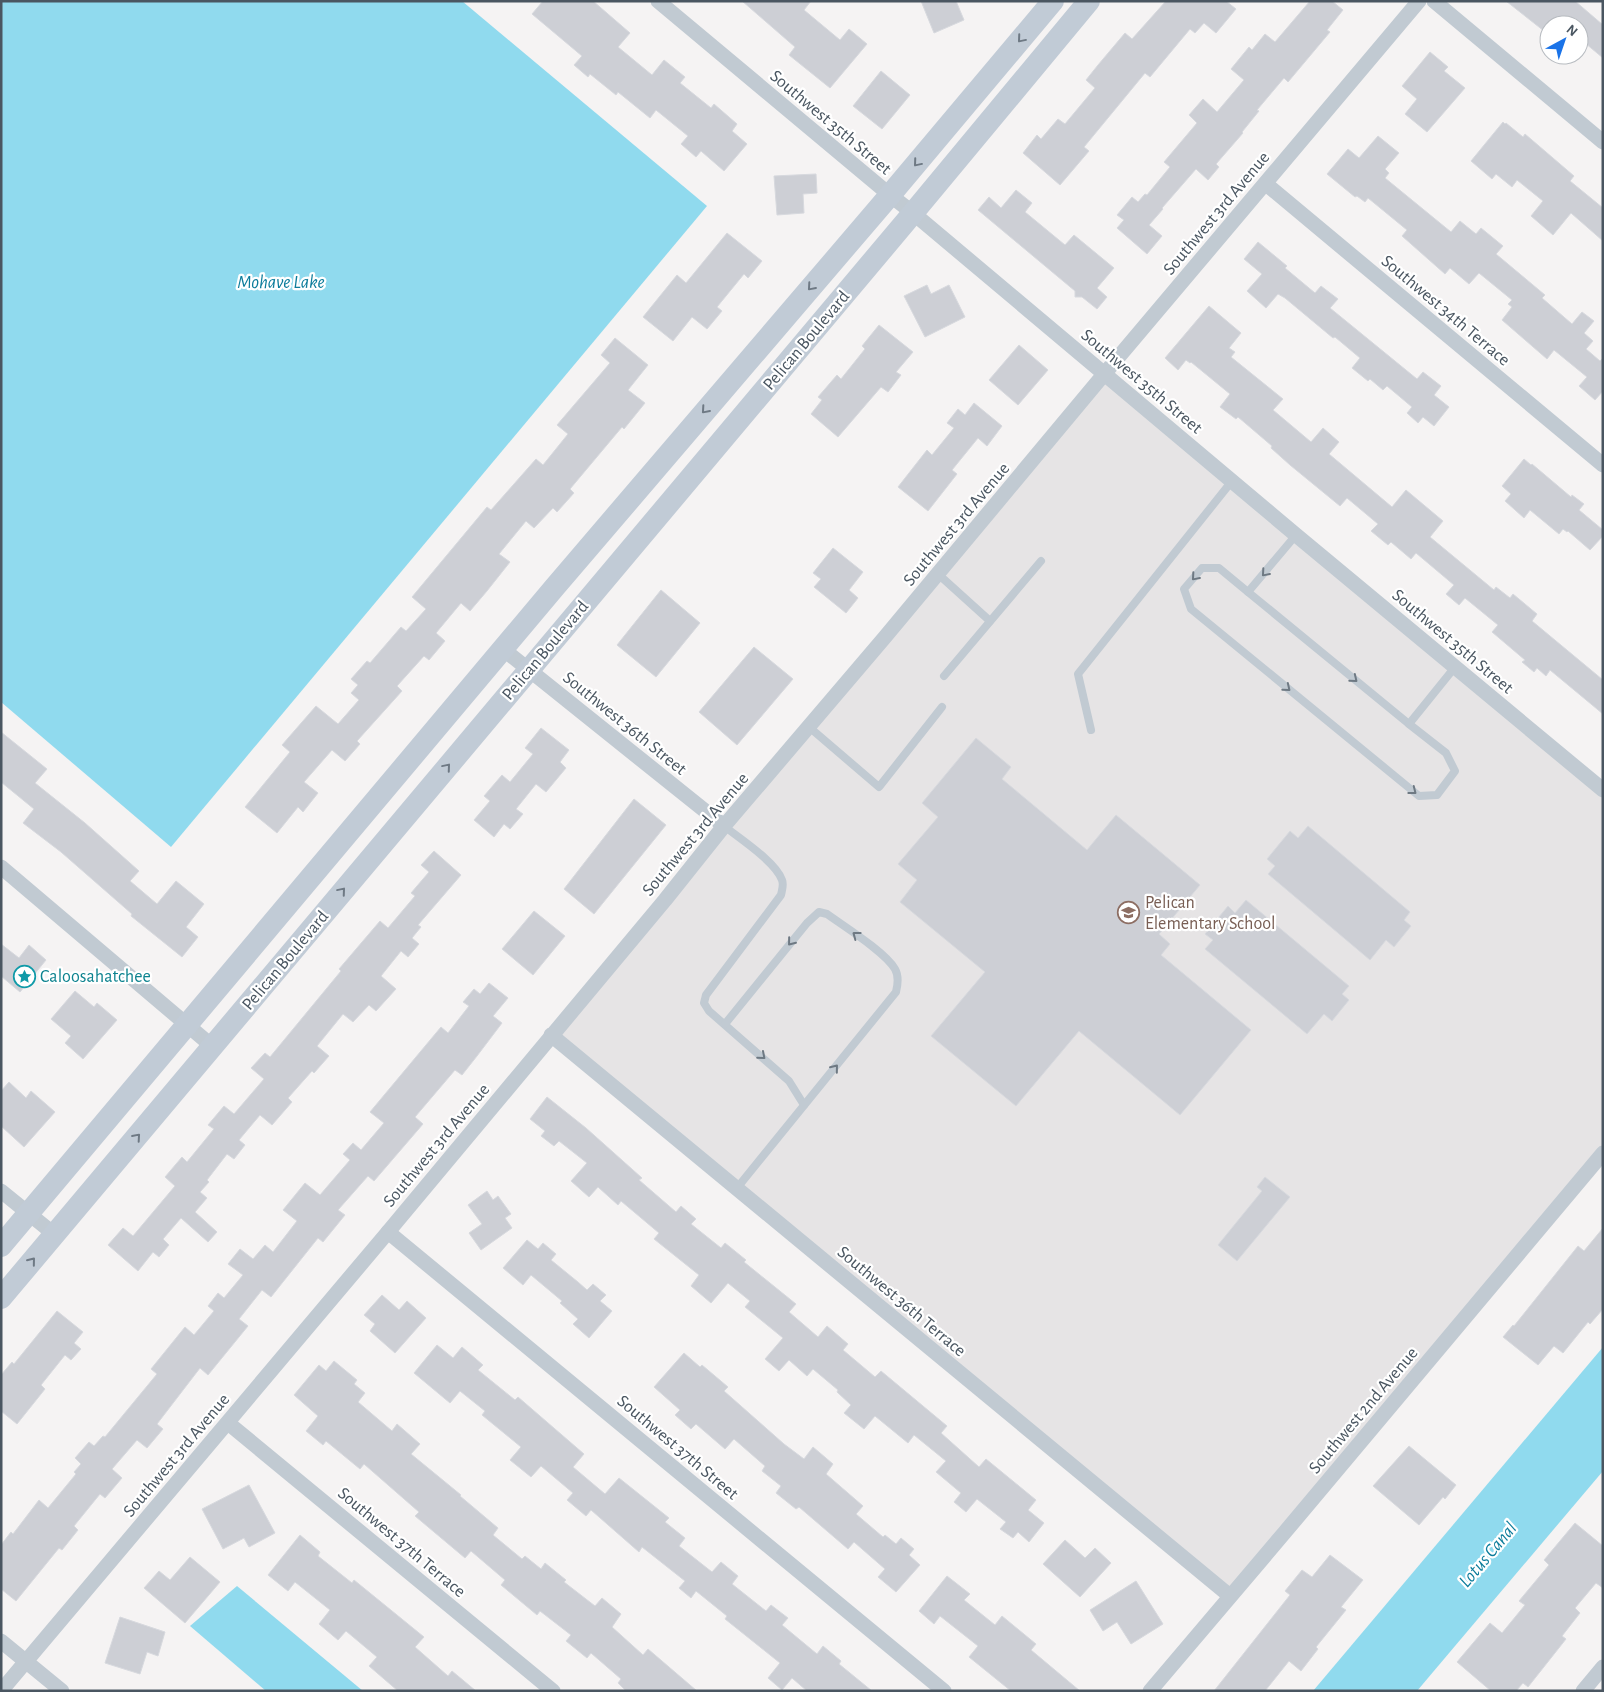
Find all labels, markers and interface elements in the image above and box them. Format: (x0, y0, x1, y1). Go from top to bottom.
north arrow (1539, 15, 1589, 65)
text: N (1563, 22, 1580, 39)
one-way arrow (1018, 33, 1027, 42)
street label: Southwest 35th Street (766, 67, 894, 179)
street label: Southwest 3rd Avenue (1160, 149, 1273, 279)
one-way arrow (914, 157, 922, 166)
street label: Southwest 34th Terrace (1378, 252, 1513, 370)
water label: Mohave Lake (237, 273, 325, 292)
one-way arrow (808, 281, 817, 290)
street label: Pelican Boulevard (760, 287, 853, 394)
street label: Southwest 35th Street (1077, 326, 1205, 438)
one-way arrow (703, 404, 711, 413)
street label: Southwest 3rd Avenue (900, 460, 1013, 590)
one-way arrow (1262, 567, 1271, 576)
one-way arrow (1192, 571, 1201, 580)
street label: Southwest 35th Street (1388, 586, 1516, 698)
street label: Pelican Boulevard (499, 597, 592, 704)
street label: Southwest 36th Street (559, 669, 690, 779)
one-way arrow (1348, 674, 1357, 683)
one-way arrow (1281, 682, 1290, 691)
one-way arrow (442, 764, 450, 773)
street label: Southwest 3rd Avenue (639, 770, 752, 900)
one-way arrow (1407, 785, 1416, 793)
one-way arrow (337, 888, 346, 897)
place label: Pelican Elementary School (1145, 894, 1276, 933)
school or university icon: Pelican Elementary School (1117, 900, 1141, 924)
street label: Pelican Boulevard (239, 907, 332, 1014)
one-way arrow (853, 933, 862, 941)
one-way arrow (789, 936, 797, 945)
place icon: Caloosahatchee (12, 964, 36, 988)
place label: Caloosahatchee (40, 968, 151, 986)
one-way arrow (756, 1050, 765, 1059)
one-way arrow (829, 1064, 838, 1073)
street label: Southwest 3rd Avenue (380, 1081, 493, 1211)
one-way arrow (131, 1133, 140, 1142)
street label: Southwest 36th Terrace (834, 1243, 969, 1361)
one-way arrow (27, 1257, 36, 1266)
street label: Southwest 2nd Avenue (1306, 1344, 1422, 1477)
street label: Southwest 3rd Avenue (120, 1391, 233, 1521)
street label: Southwest 37th Street (613, 1392, 741, 1504)
street label: Southwest 37th Terrace (334, 1484, 469, 1601)
water label: Lotus Canal (1456, 1519, 1521, 1591)

